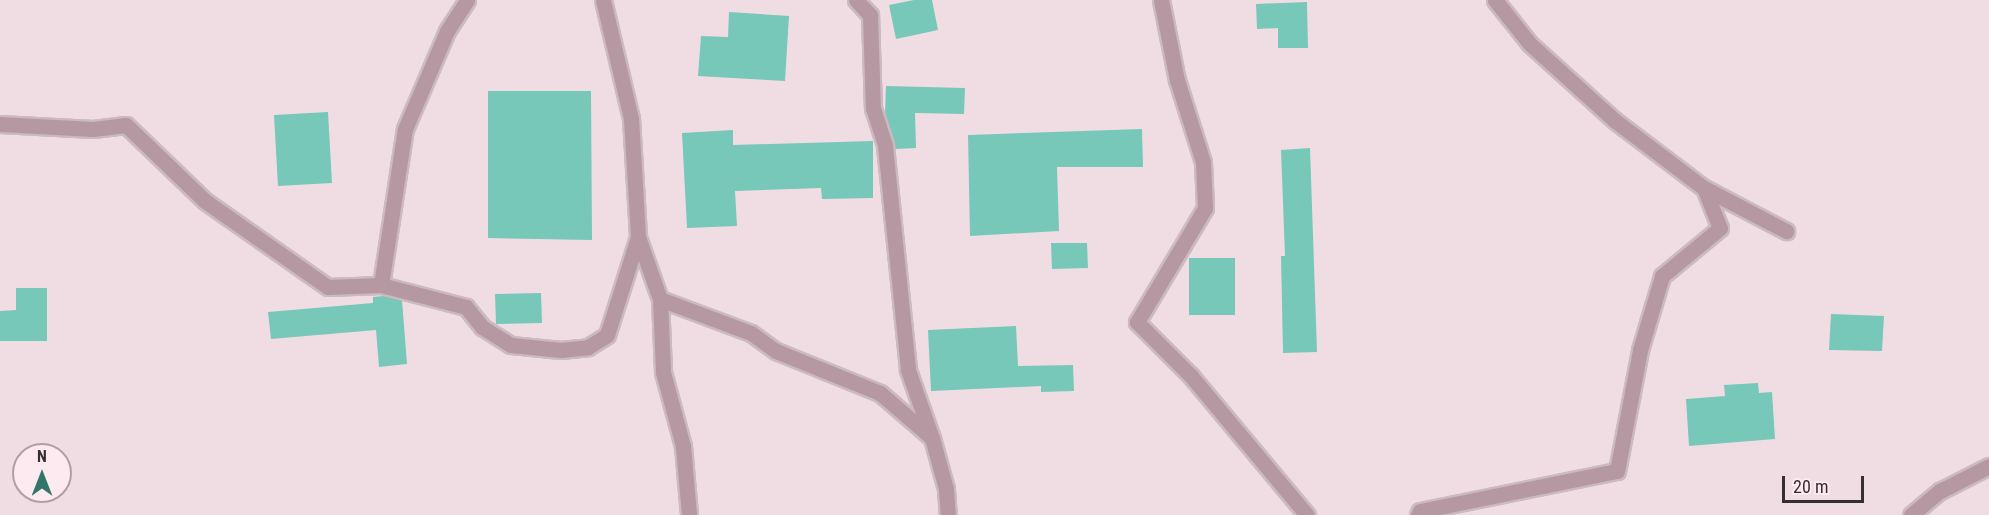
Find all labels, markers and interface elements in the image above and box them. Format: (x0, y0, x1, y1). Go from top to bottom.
north arrow (12, 443, 72, 503)
text: N (37, 447, 47, 466)
scale bar (1785, 464, 1868, 502)
text: 20 m (1793, 476, 1828, 497)

